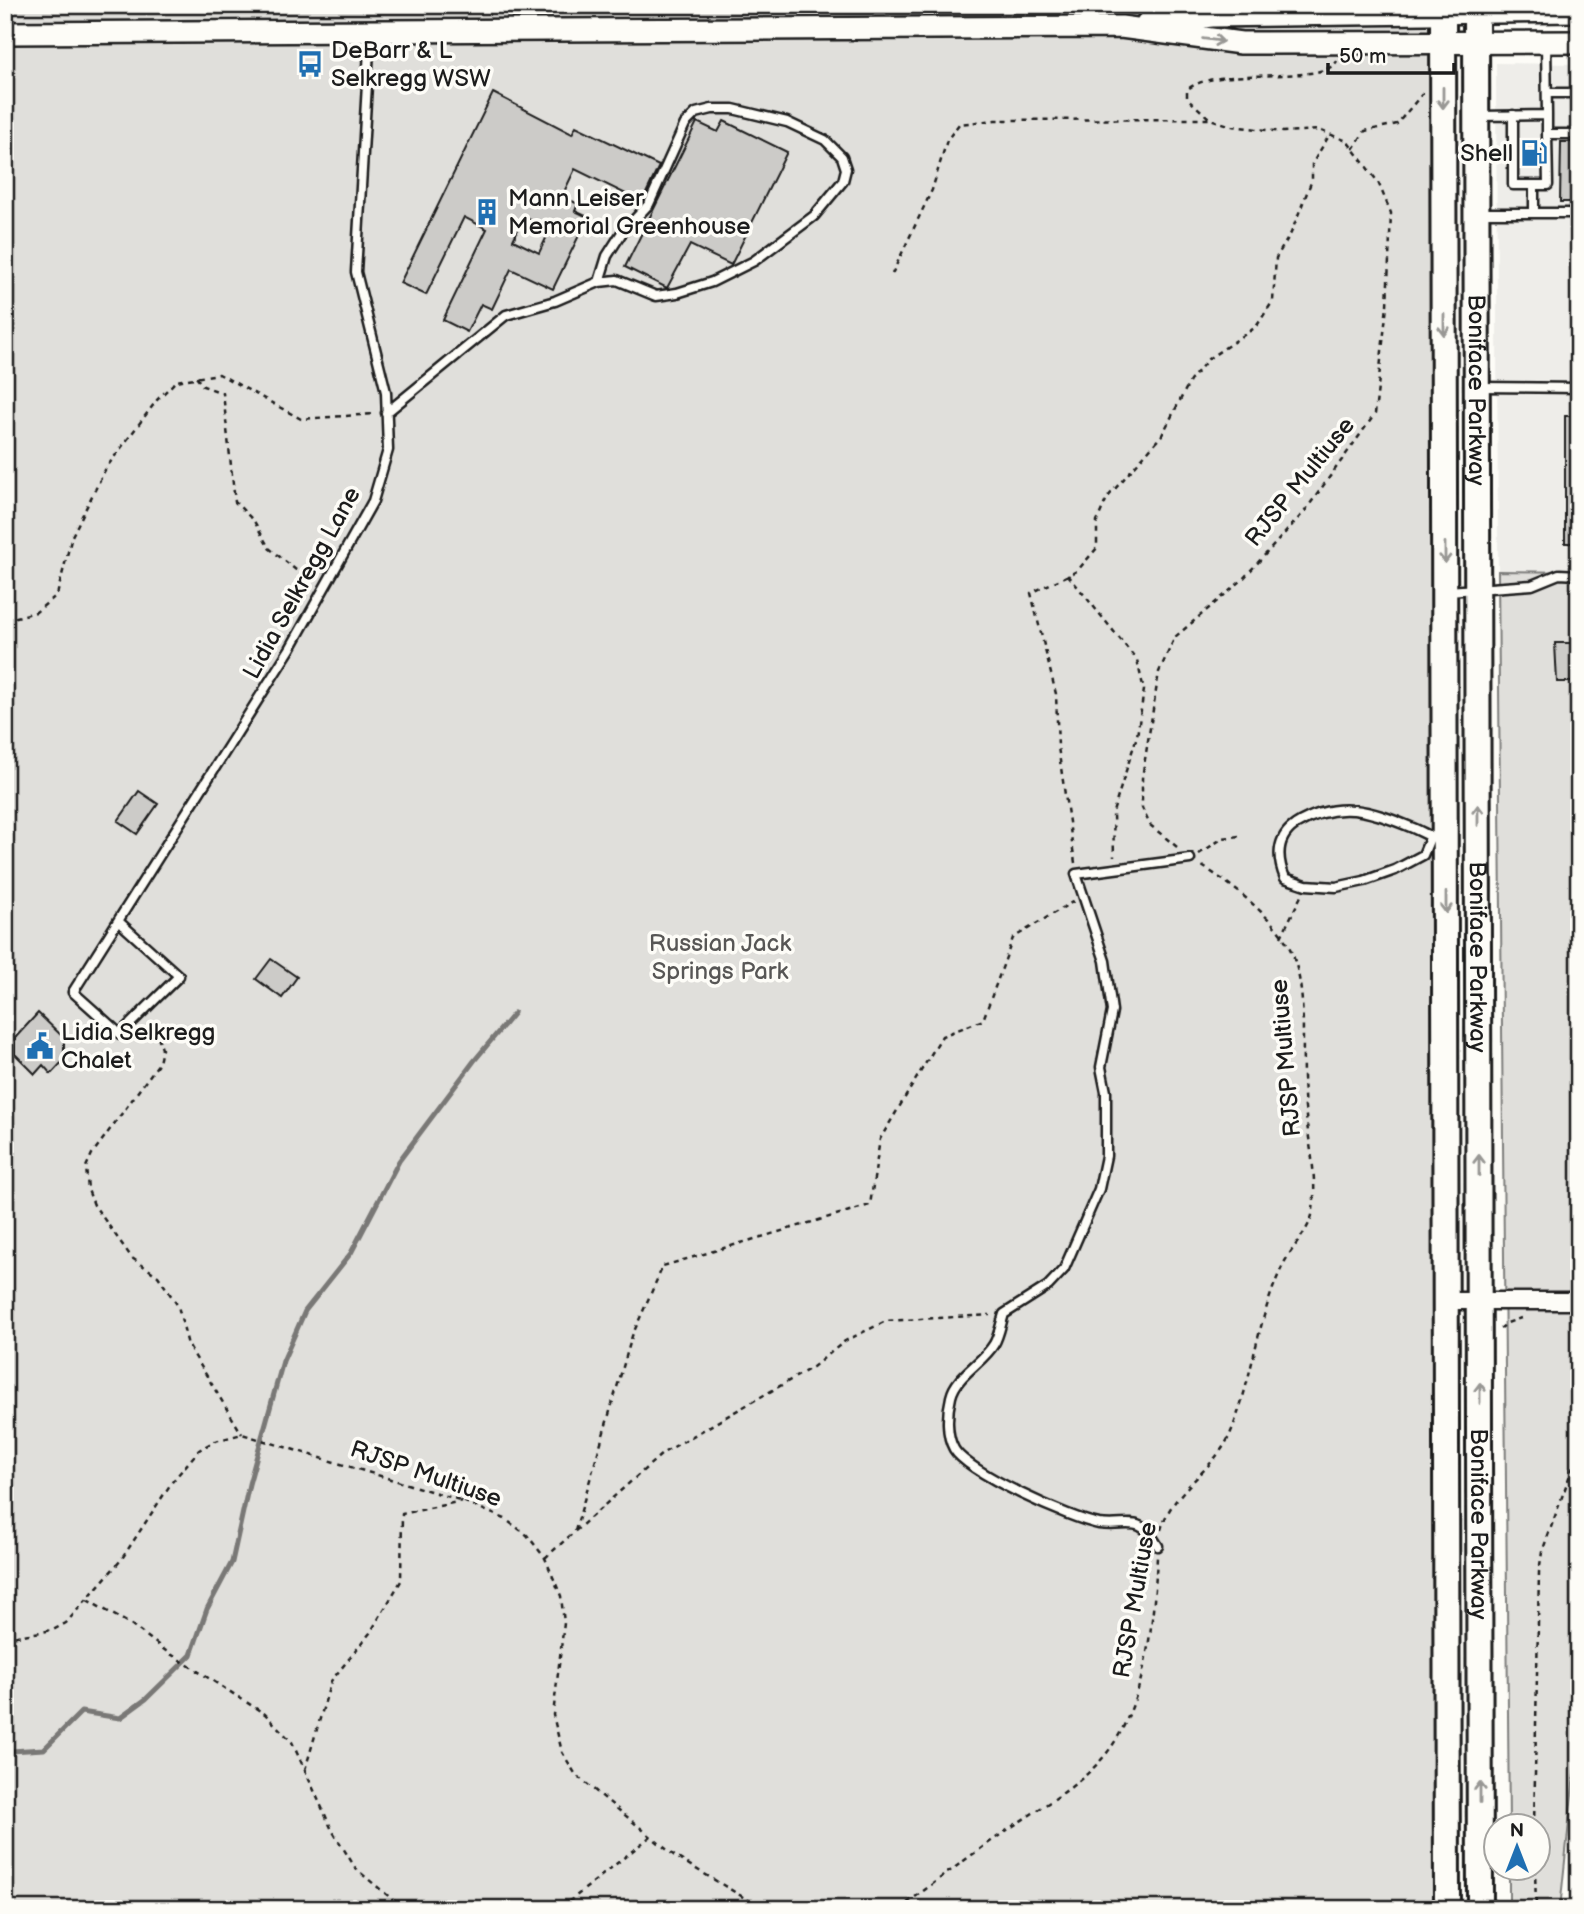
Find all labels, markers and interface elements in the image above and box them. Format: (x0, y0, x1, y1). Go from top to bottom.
scale bar (1328, 32, 1454, 76)
one-way arrow (1201, 33, 1223, 46)
place label: DeBarr & L Selkregg WSW (331, 36, 491, 93)
text: 50 m (1339, 44, 1386, 69)
bus stop icon: DeBarr & L Selkregg WSW (295, 49, 325, 79)
one-way arrow (1436, 86, 1450, 109)
fuel station icon: Shell (1519, 138, 1549, 168)
place label: Shell (1460, 139, 1513, 168)
place label: Mann Leiser Memorial Greenhouse (508, 184, 750, 241)
building icon: Mann Leiser Memorial Greenhouse (472, 197, 502, 227)
street label: Boniface Parkway (1462, 294, 1492, 486)
one-way arrow (1437, 314, 1451, 337)
street label: RJSP Multiuse (1239, 411, 1361, 553)
street label: Lidia Selkregg Lane (237, 482, 367, 684)
one-way arrow (1438, 541, 1452, 564)
one-way arrow (1471, 804, 1484, 827)
street label: Boniface Parkway (1463, 861, 1493, 1053)
one-way arrow (1439, 891, 1453, 914)
park label: Russian Jack Springs Park (649, 929, 791, 986)
street label: RJSP Multiuse (1265, 978, 1307, 1138)
place label: Lidia Selkregg Chalet (61, 1018, 215, 1075)
public building icon: Lidia Selkregg Chalet (25, 1031, 55, 1061)
one-way arrow (1472, 1154, 1486, 1177)
one-way arrow (1473, 1381, 1486, 1404)
street label: Boniface Parkway (1464, 1428, 1494, 1620)
street label: RJSP Multiuse (347, 1435, 505, 1513)
street label: RJSP Multiuse (1107, 1520, 1163, 1680)
one-way arrow (1473, 1780, 1487, 1803)
north arrow (1482, 1812, 1552, 1882)
text: N (1510, 1820, 1524, 1843)

